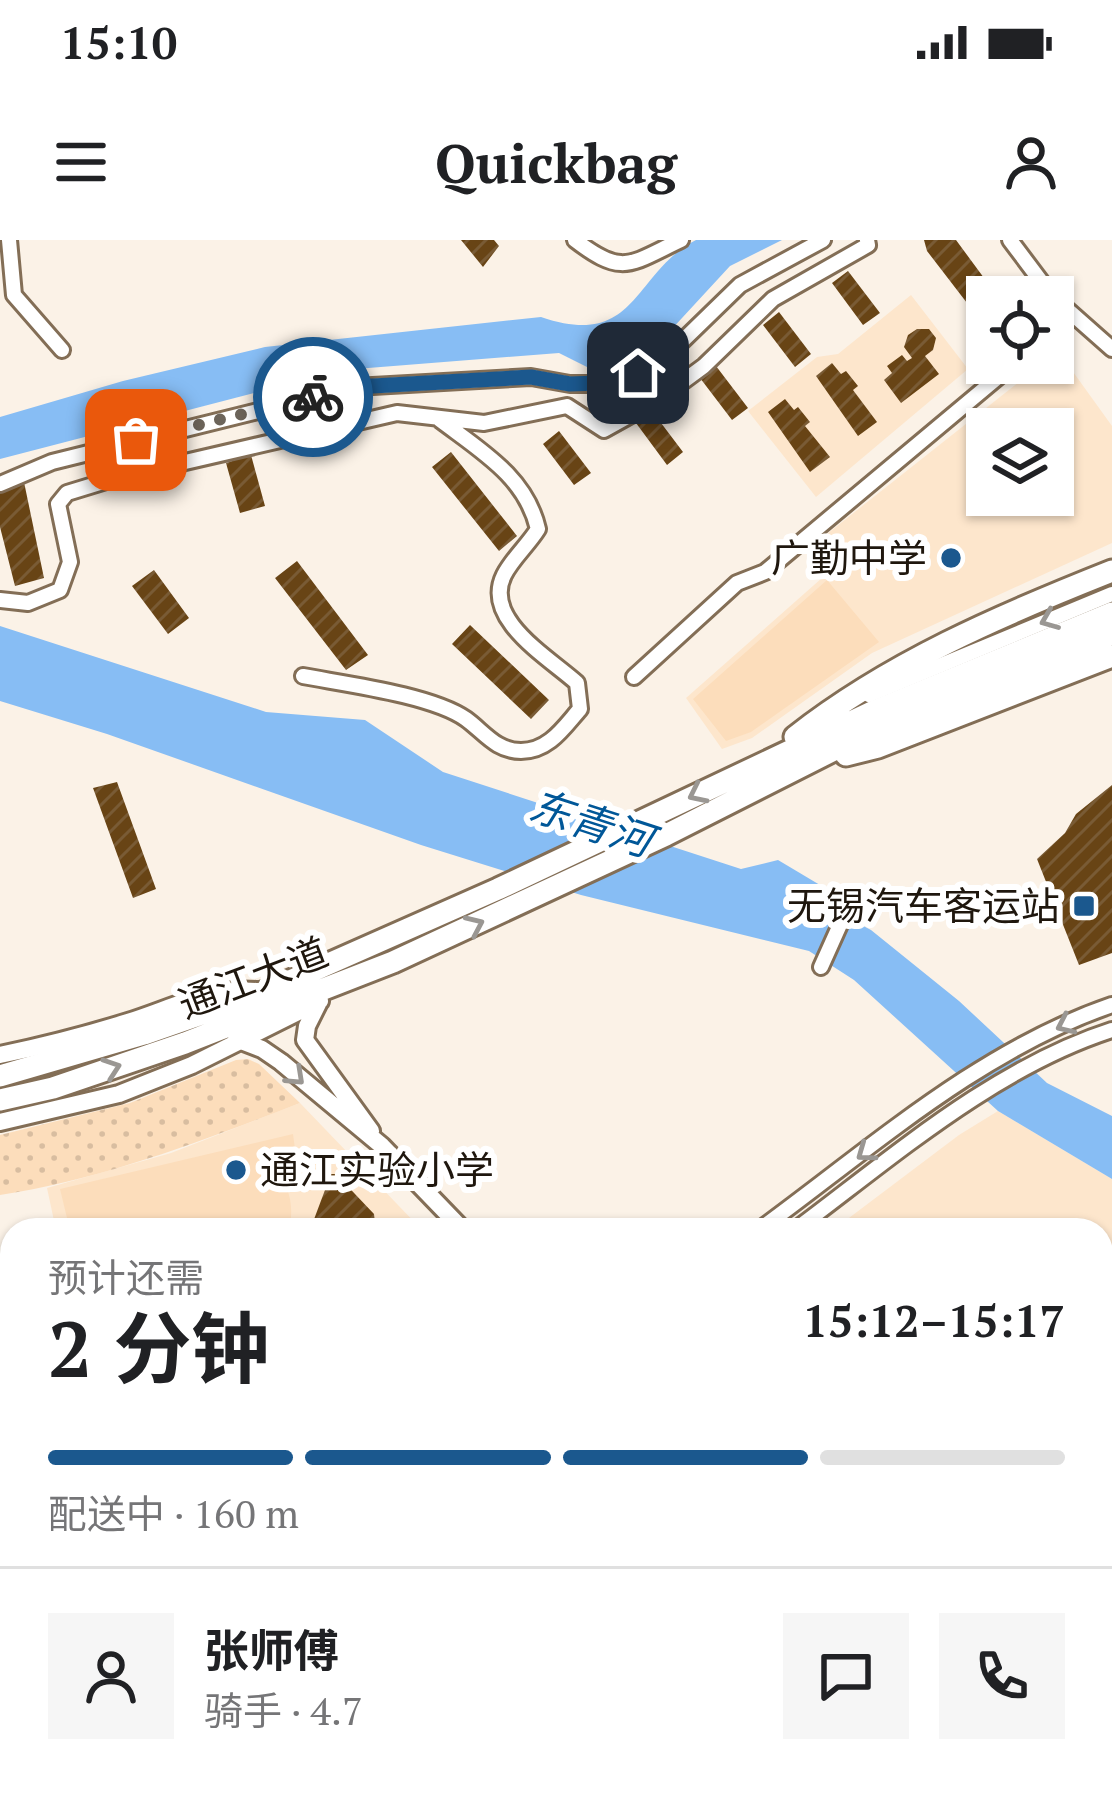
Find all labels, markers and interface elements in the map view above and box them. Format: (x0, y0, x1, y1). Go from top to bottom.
text: 15:10 (60, 12, 177, 72)
text: Quickbag (435, 127, 677, 198)
icon: menu (48, 129, 114, 195)
icon: person (998, 129, 1064, 195)
map controls (966, 276, 1074, 516)
button: locate (966, 276, 1074, 384)
pin (587, 322, 689, 424)
courier (253, 337, 373, 457)
icon: home (605, 340, 671, 406)
icon: bike (280, 364, 346, 430)
pin (85, 389, 187, 491)
icon: bag (103, 407, 169, 473)
button: layers (966, 408, 1074, 516)
place label: 广勤中学 (771, 531, 927, 583)
marker: 广勤中学 (938, 545, 964, 571)
one-way arrow (1039, 606, 1060, 630)
water label: 东青河 (523, 776, 667, 870)
one-way arrow (688, 780, 709, 803)
place label: 无锡汽车客运站 (787, 879, 1060, 931)
marker: 无锡汽车客运站 (1071, 893, 1097, 919)
one-way arrow (463, 916, 484, 939)
street label: 通江大道 (170, 925, 335, 1029)
one-way arrow (1056, 1011, 1077, 1034)
one-way arrow (101, 1058, 122, 1082)
one-way arrow (283, 1063, 304, 1084)
one-way arrow (857, 1138, 878, 1160)
place label: 通江实验小学 (260, 1143, 494, 1195)
marker: 通江实验小学 (223, 1157, 249, 1183)
text: 预计还需 (48, 1251, 204, 1303)
text: 15:12–15:17 (803, 1290, 1065, 1350)
text: 2 分钟 (48, 1296, 269, 1399)
text: 配送中 · 160 m (48, 1487, 299, 1539)
button: person (48, 1613, 174, 1739)
button: chat (783, 1613, 909, 1739)
button: phone (939, 1613, 1065, 1739)
text: 张师傅 (204, 1620, 339, 1680)
text: 骑手 · 4.7 (204, 1684, 363, 1736)

